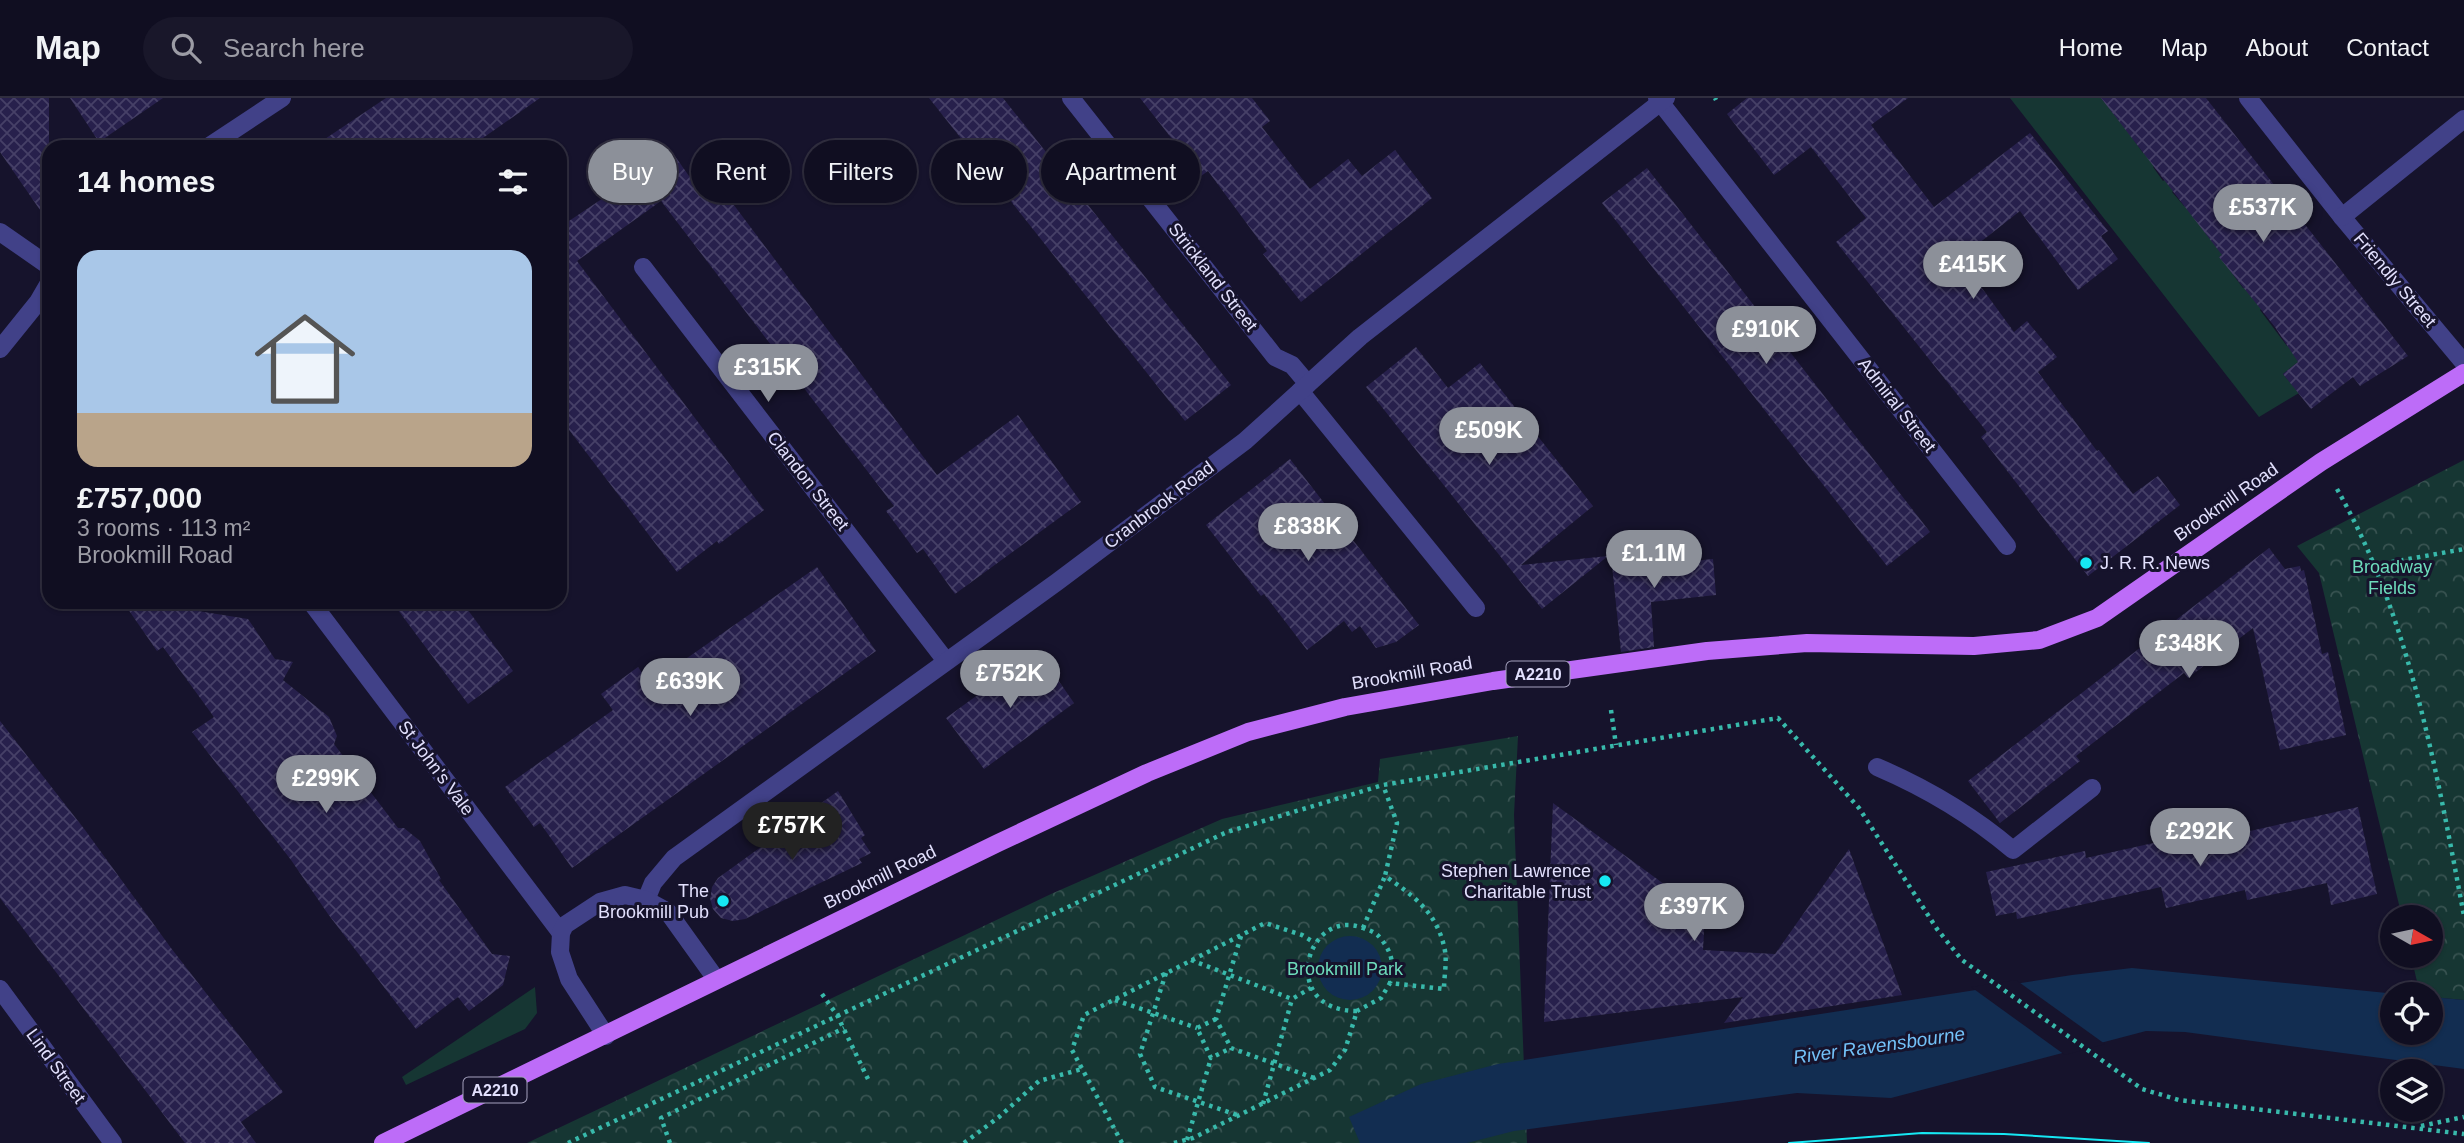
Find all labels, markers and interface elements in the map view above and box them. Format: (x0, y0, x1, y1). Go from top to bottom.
search box (143, 17, 633, 80)
text: Map (35, 29, 101, 66)
icon: search (167, 29, 205, 67)
text: Search here (223, 33, 365, 63)
text: Home (2059, 34, 2123, 61)
text: Map (2161, 34, 2208, 61)
text: About (2246, 34, 2308, 61)
text: Contact (2346, 34, 2429, 61)
chip: Buy (588, 140, 677, 203)
chip: Rent (691, 140, 790, 203)
chip: Filters (804, 140, 917, 203)
chip: New (931, 140, 1027, 203)
chip: Apartment (1041, 140, 1200, 203)
icon: filters (494, 163, 532, 201)
text: 14 homes (77, 165, 215, 198)
pin: £537K (2214, 184, 2312, 244)
text: £537K (2229, 194, 2297, 220)
street label: Strickland Street (1164, 219, 1262, 335)
street label: Friendly Street (2350, 229, 2440, 331)
pin: £415K (1924, 242, 2022, 301)
text: £415K (1939, 251, 2007, 277)
icon: home (242, 296, 368, 422)
pin: £910K (1717, 306, 1815, 366)
text: £910K (1732, 316, 1800, 342)
pin: £315K (719, 344, 817, 404)
text: £315K (734, 354, 802, 380)
street label: Admiral Street (1854, 354, 1940, 456)
pin: £509K (1440, 408, 1538, 467)
text: £509K (1455, 417, 1523, 443)
street label: Clandon Street (763, 428, 853, 534)
street label: Cranbrook Road (1100, 457, 1218, 553)
street label: Brookmill Road (2170, 459, 2282, 545)
text: £757,000 (77, 481, 202, 514)
pin: £838K (1259, 504, 1357, 563)
text: £838K (1274, 513, 1342, 539)
text: 3 rooms · 113 m² (77, 515, 250, 541)
pin: £1.1M (1605, 531, 1703, 590)
text: £1.1M (1622, 540, 1686, 566)
text: Brookmill Road (77, 542, 233, 568)
place label: J. R. R. News (2100, 553, 2210, 573)
marker: J. R. R. News (2078, 555, 2094, 571)
park label: Broadway Fields (2352, 557, 2432, 598)
pin: £348K (2140, 620, 2238, 680)
text: £348K (2155, 630, 2223, 656)
pin: £752K (961, 650, 1059, 710)
street label: Brookmill Road (1350, 653, 1474, 693)
pin: £639K (641, 658, 739, 718)
text: £752K (976, 660, 1044, 686)
road number: A2210 (1506, 662, 1570, 687)
text: £639K (656, 668, 724, 694)
street label: St John's Vale (394, 717, 478, 819)
pin: £299K (277, 756, 375, 815)
text: £299K (292, 765, 360, 791)
pin: £757K (743, 802, 841, 862)
pin: £292K (2151, 808, 2249, 868)
text: £757K (758, 812, 826, 838)
text: £292K (2166, 818, 2234, 844)
street label: Brookmill Road (821, 841, 939, 913)
place label: Stephen Lawrence Charitable Trust (1441, 861, 1591, 902)
marker: Stephen Lawrence Charitable Trust (1597, 873, 1613, 889)
place label: The Brookmill Pub (598, 881, 709, 922)
pin: £397K (1645, 884, 1743, 943)
marker: The Brookmill Pub (715, 893, 731, 909)
text: £397K (1660, 893, 1728, 919)
north arrow (2380, 905, 2443, 968)
map controls (2380, 905, 2443, 1122)
park label: Brookmill Park (1287, 959, 1404, 979)
button: locate (2380, 982, 2443, 1045)
water label: River Ravensbourne (1792, 1023, 1966, 1068)
street label: Lind Street (22, 1025, 90, 1107)
button: layers (2380, 1059, 2443, 1122)
road number: A2210 (463, 1078, 526, 1102)

